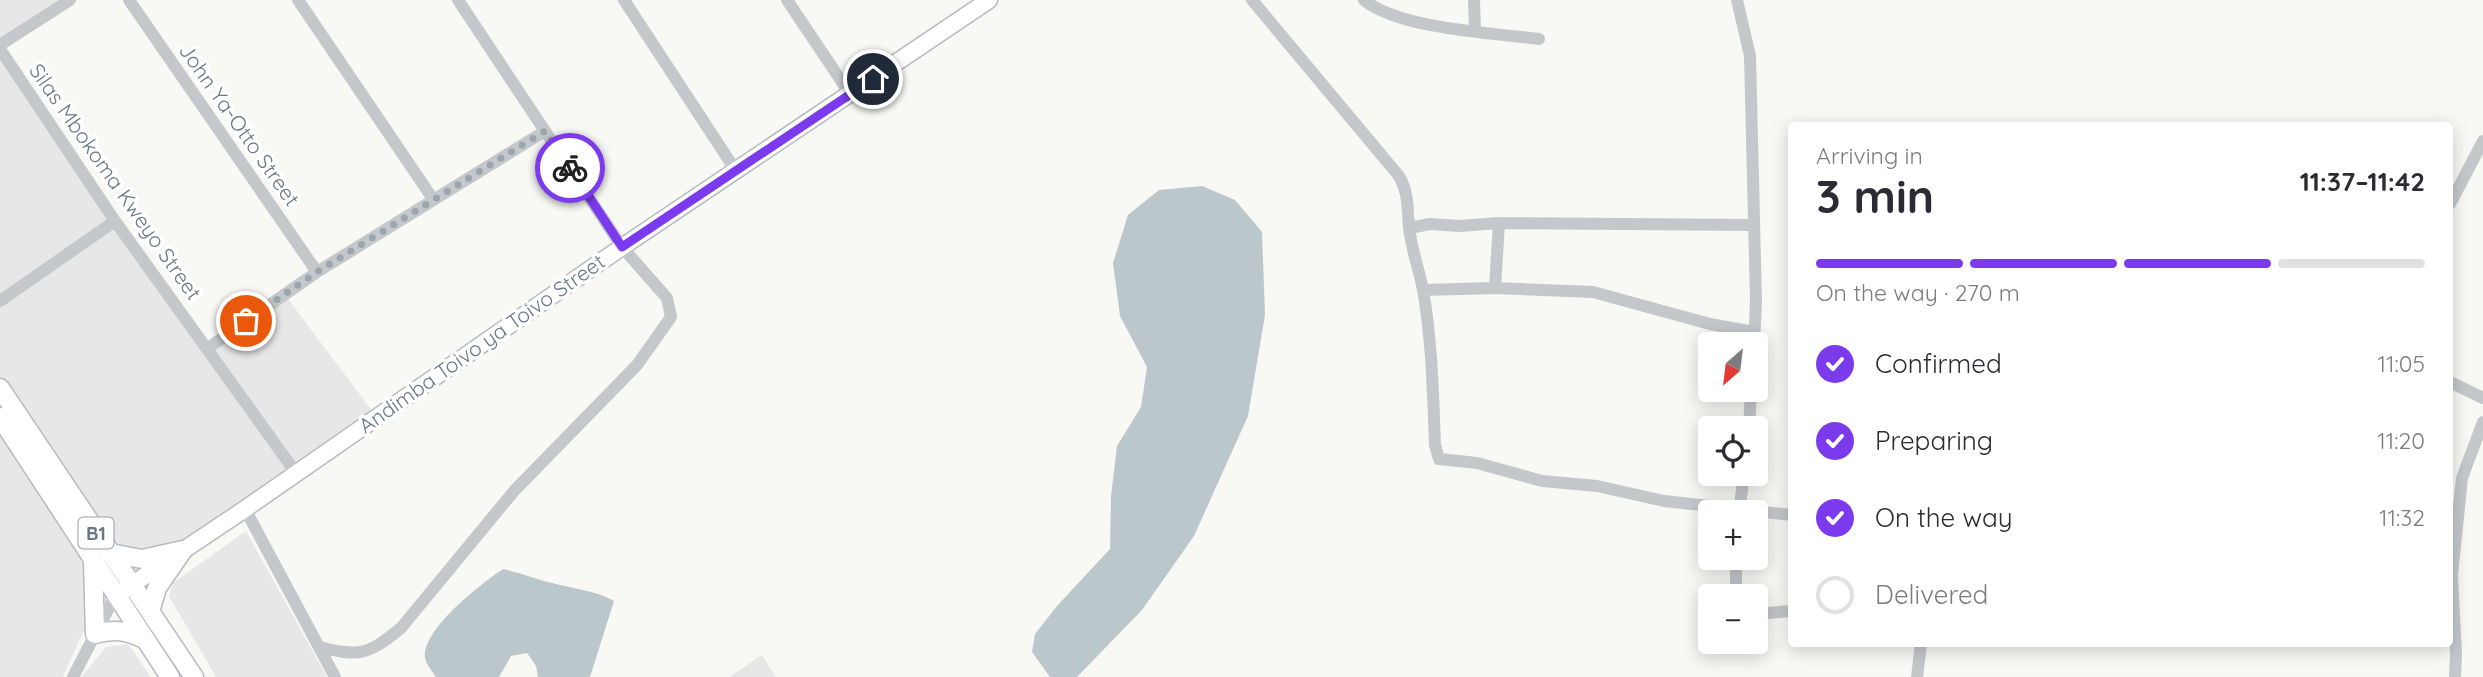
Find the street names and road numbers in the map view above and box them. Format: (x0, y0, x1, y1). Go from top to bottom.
street label: John Ya-Otto Street (174, 38, 306, 211)
street label: Silas Mbokoma Kweyo Street (24, 58, 207, 305)
street label: Andimba Toivo ya Toivo Street (353, 248, 610, 438)
road number: B1 (78, 518, 114, 548)

